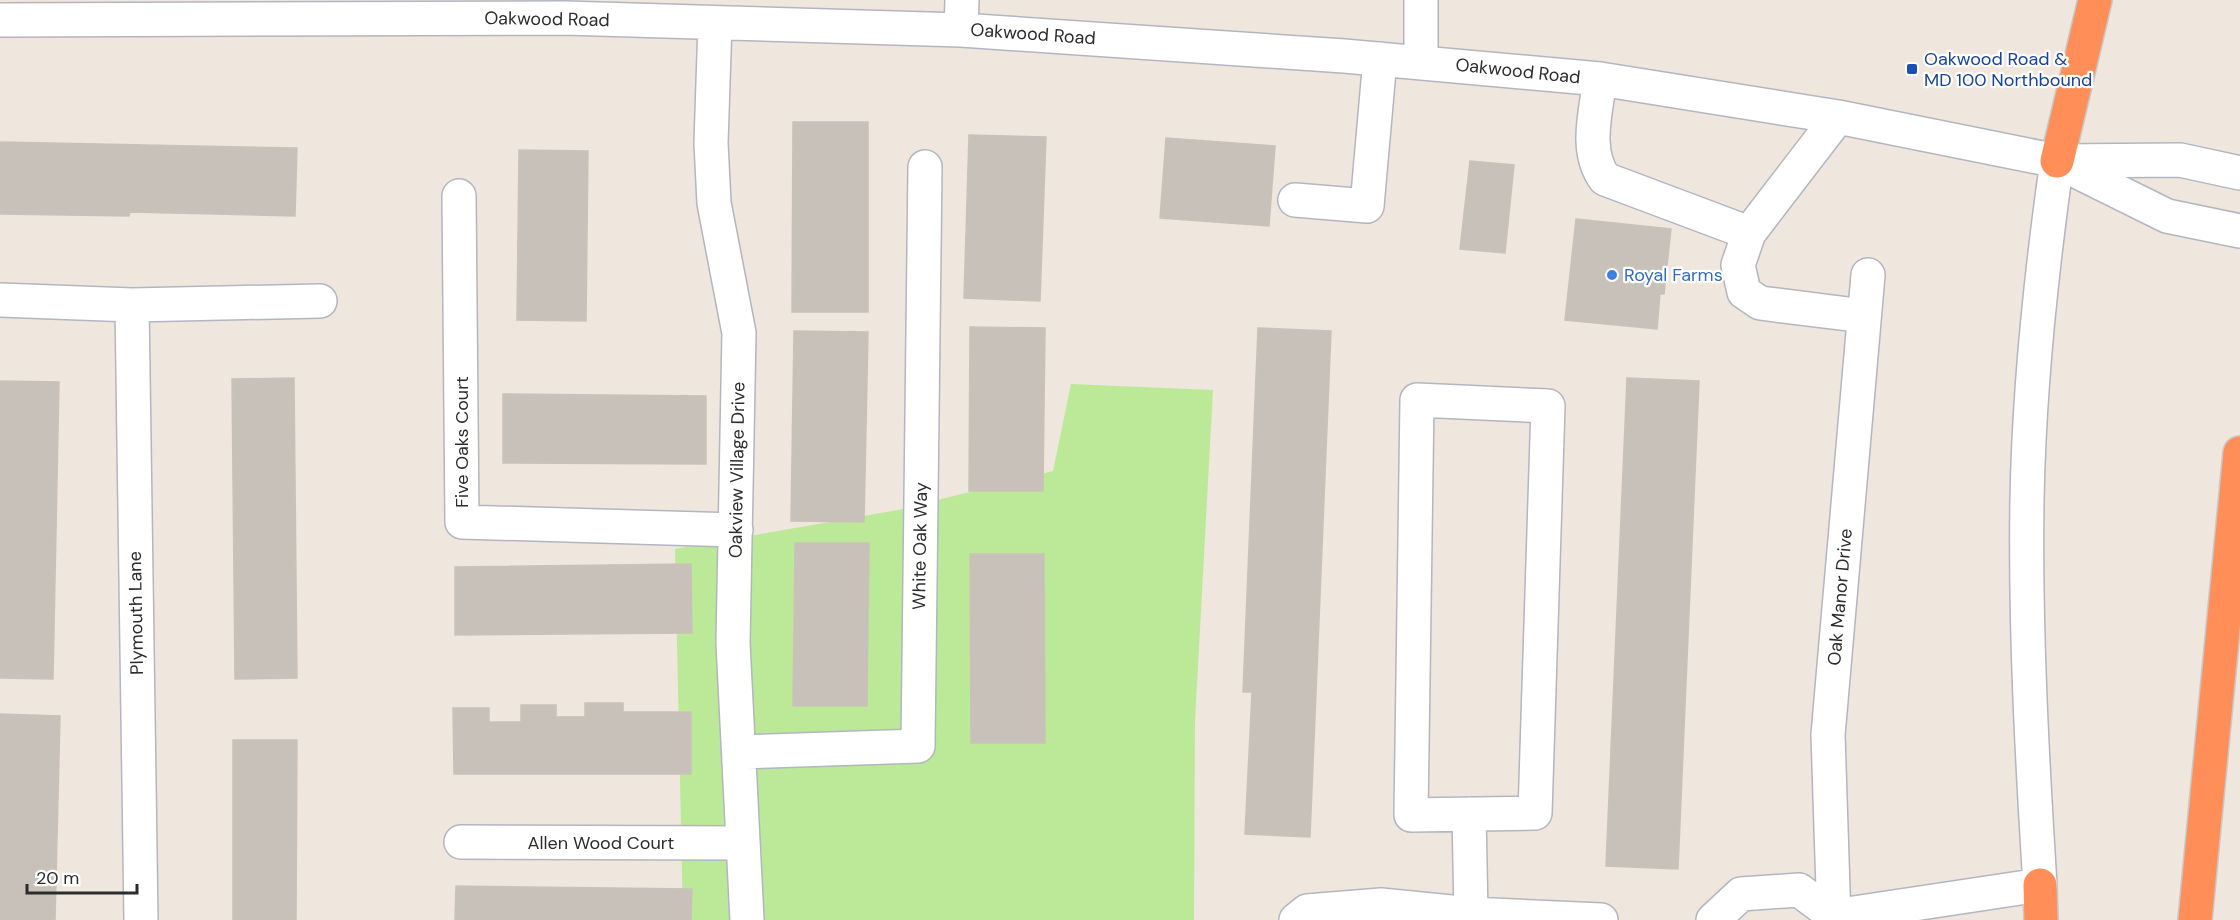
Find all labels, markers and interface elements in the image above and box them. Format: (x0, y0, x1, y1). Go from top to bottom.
street label: Oakwood Road (484, 6, 610, 32)
street label: Oakwood Road (970, 18, 1096, 50)
place label: Oakwood Road & MD 100 Northbound (1924, 47, 2092, 92)
street label: Oakwood Road (1454, 53, 1582, 89)
marker: Oakwood Road & MD 100 Northbound (1905, 62, 1919, 76)
place label: Royal Farms (1624, 263, 1723, 287)
marker: Royal Farms (1605, 268, 1619, 282)
street label: Five Oaks Court (450, 376, 474, 508)
street label: Oakview Village Drive (723, 382, 751, 558)
street label: White Oak Way (907, 482, 933, 610)
street label: Oak Manor Drive (1822, 527, 1858, 667)
street label: Plymouth Lane (123, 551, 149, 675)
street label: Allen Wood Court (528, 831, 674, 855)
scale bar (27, 857, 136, 895)
text: 20 m (36, 866, 79, 890)

